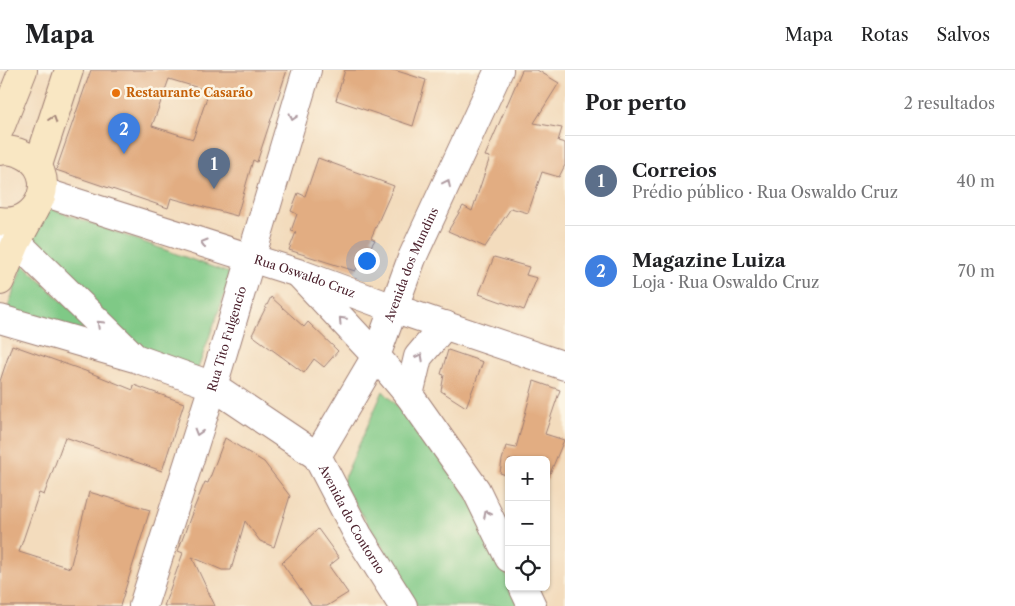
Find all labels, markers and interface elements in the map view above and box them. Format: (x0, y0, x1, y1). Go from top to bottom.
text: Mapa (25, 20, 94, 49)
text: Mapa (785, 24, 833, 46)
text: Rotas (861, 24, 909, 46)
text: Salvos (937, 24, 990, 46)
place label: Restaurante Casarão (126, 85, 253, 100)
marker: Restaurante Casarão (110, 87, 122, 99)
text: Por perto (585, 90, 686, 115)
text: 2 resultados (904, 93, 995, 113)
one-way arrow (288, 112, 298, 120)
pin: 2 (108, 113, 140, 154)
one-way arrow (48, 115, 58, 124)
pin: 1 (198, 148, 230, 189)
text: Correios (632, 159, 717, 182)
text: 1 (597, 171, 605, 191)
text: 40 m (956, 171, 995, 191)
one-way arrow (440, 179, 451, 188)
text: Prédio público · Rua Oswaldo Cruz (632, 182, 898, 202)
street label: Avenida dos Mundins (381, 205, 441, 325)
one-way arrow (201, 238, 209, 248)
your location (354, 248, 380, 274)
text: Magazine Luiza (632, 249, 786, 272)
street label: Rua Oswaldo Cruz (252, 252, 358, 300)
text: 2 (596, 261, 606, 281)
text: 70 m (958, 261, 995, 281)
text: Loja · Rua Oswaldo Cruz (632, 272, 819, 292)
street label: Rua Tito Fulgencio (204, 284, 249, 393)
one-way arrow (339, 317, 348, 326)
one-way arrow (96, 321, 105, 330)
one-way arrow (414, 354, 424, 363)
one-way arrow (194, 428, 204, 436)
map controls (505, 456, 550, 591)
button: + (505, 456, 550, 501)
street label: Avenida do Contorno (315, 461, 389, 576)
button: − (505, 501, 550, 546)
one-way arrow (483, 510, 494, 519)
button: locate (505, 546, 550, 591)

